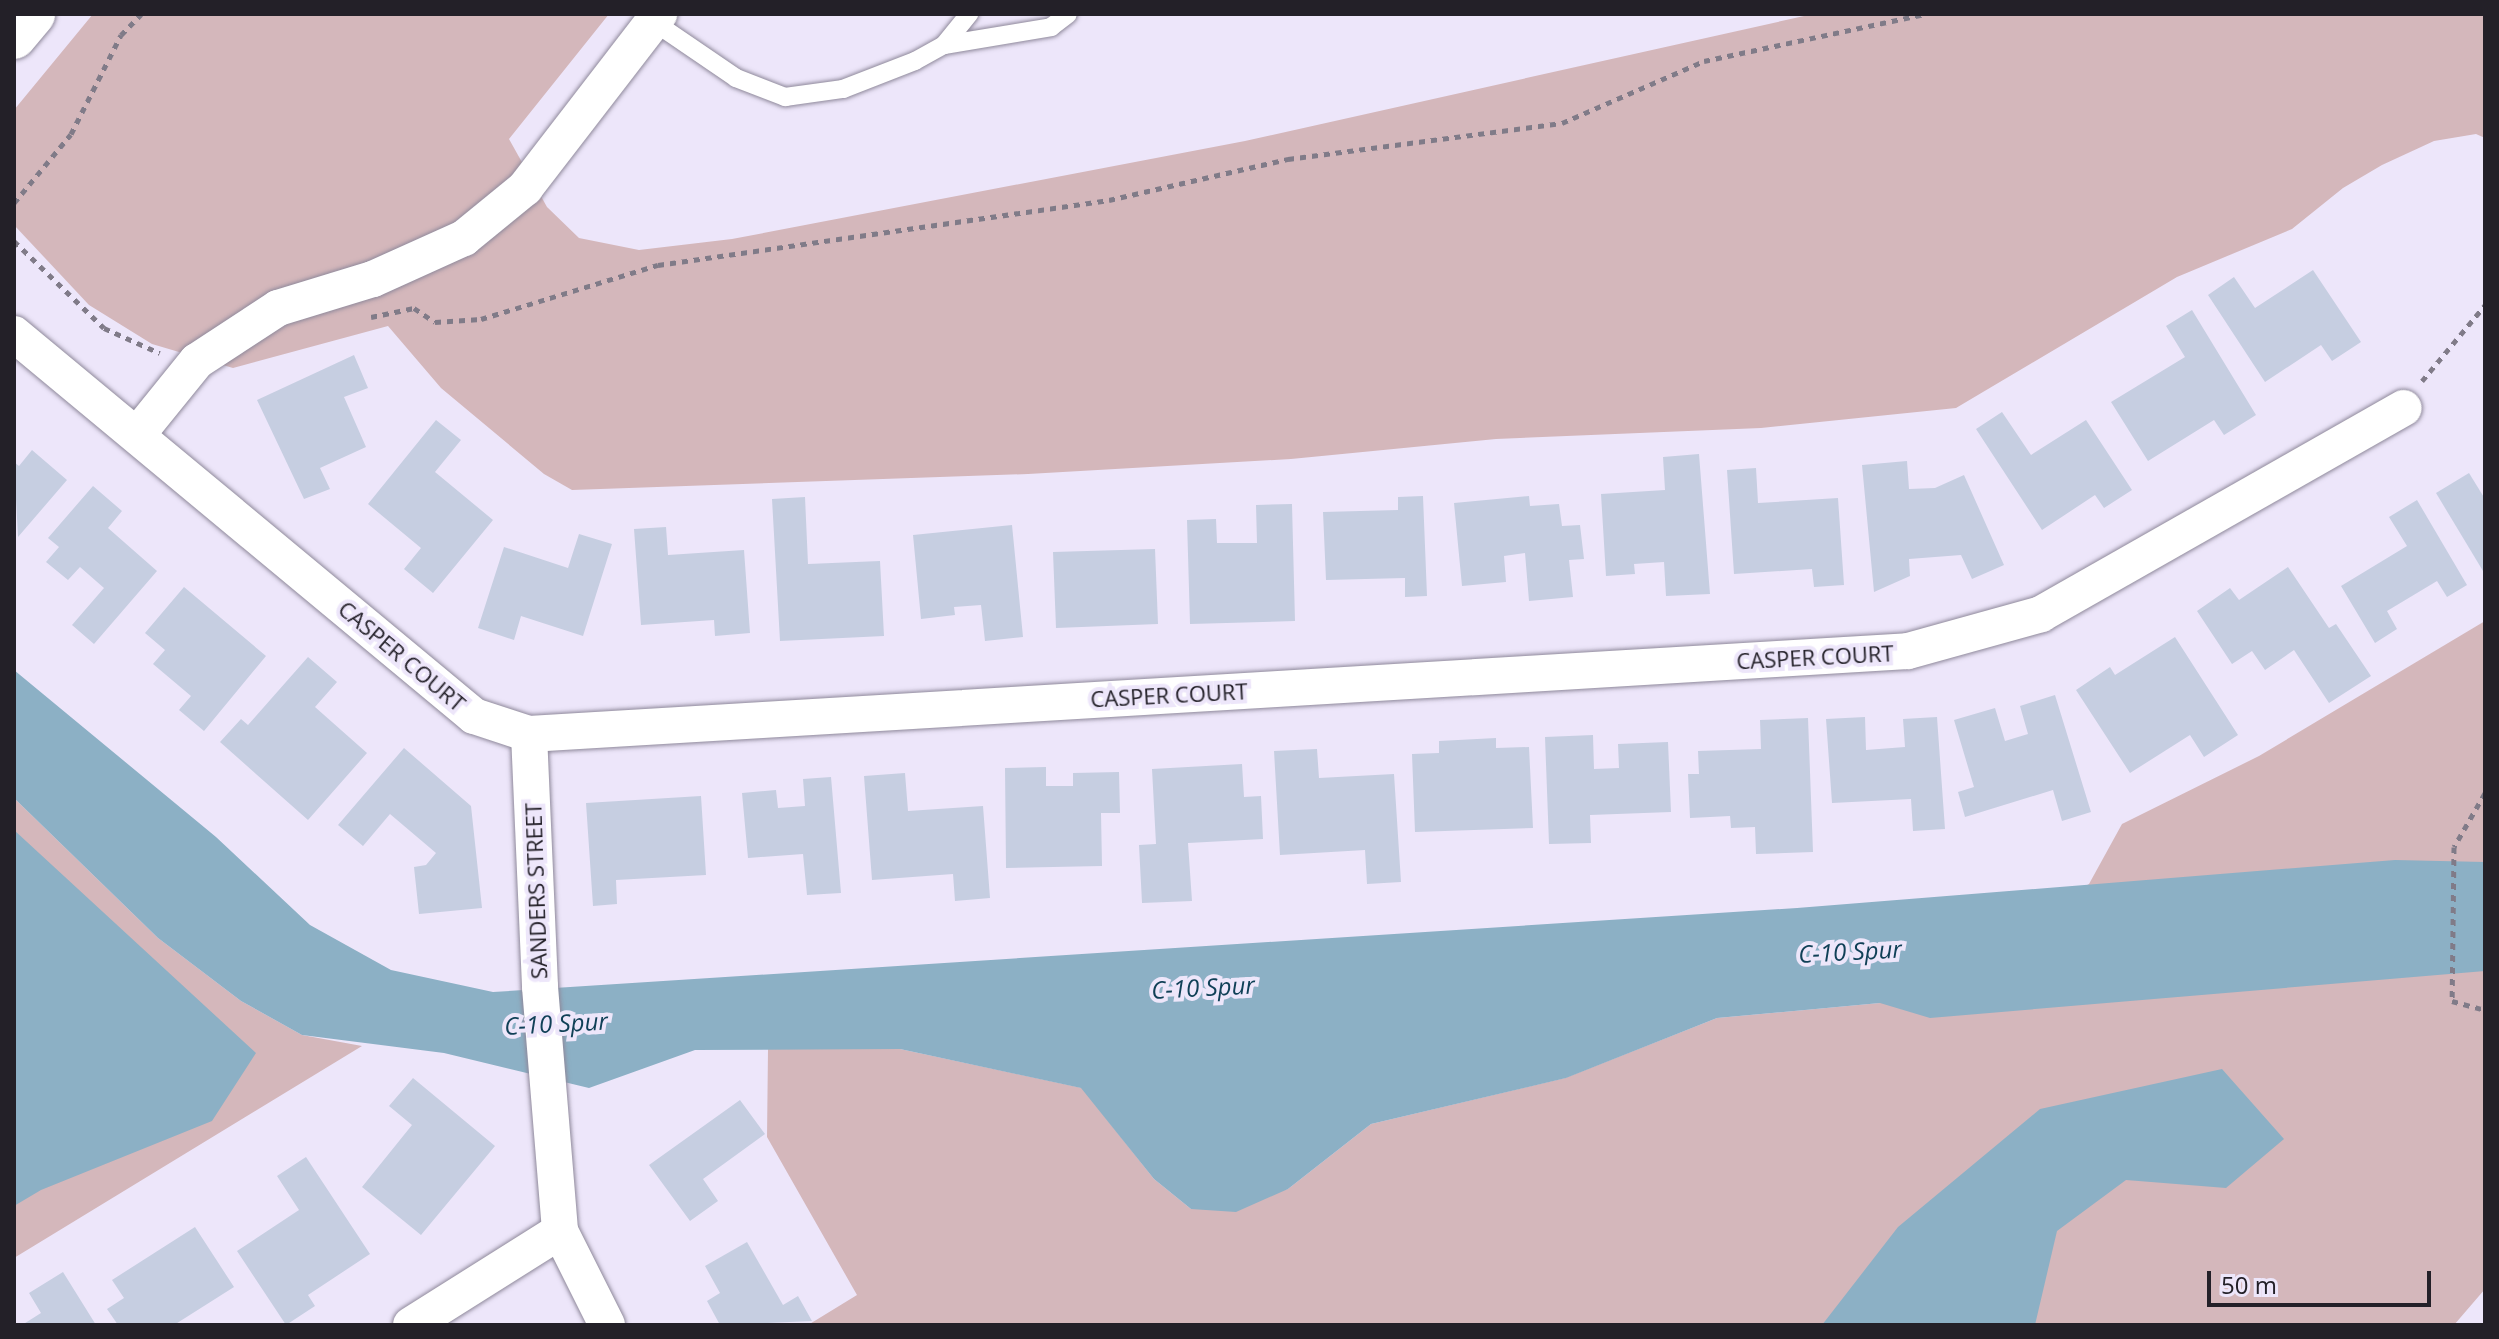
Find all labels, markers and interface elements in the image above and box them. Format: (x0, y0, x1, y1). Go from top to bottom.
street label: CASPER COURT (333, 595, 471, 717)
street label: CASPER COURT (1736, 640, 1894, 674)
street label: CASPER COURT (1090, 678, 1248, 712)
street label: SANDERS STREET (520, 802, 552, 980)
water label: C-10 Spur (1798, 934, 1902, 968)
water label: C-10 Spur (1151, 970, 1255, 1004)
water label: C-10 Spur (504, 1006, 608, 1040)
scale bar (2211, 1255, 2435, 1305)
text: 50 m (2221, 1268, 2277, 1301)

